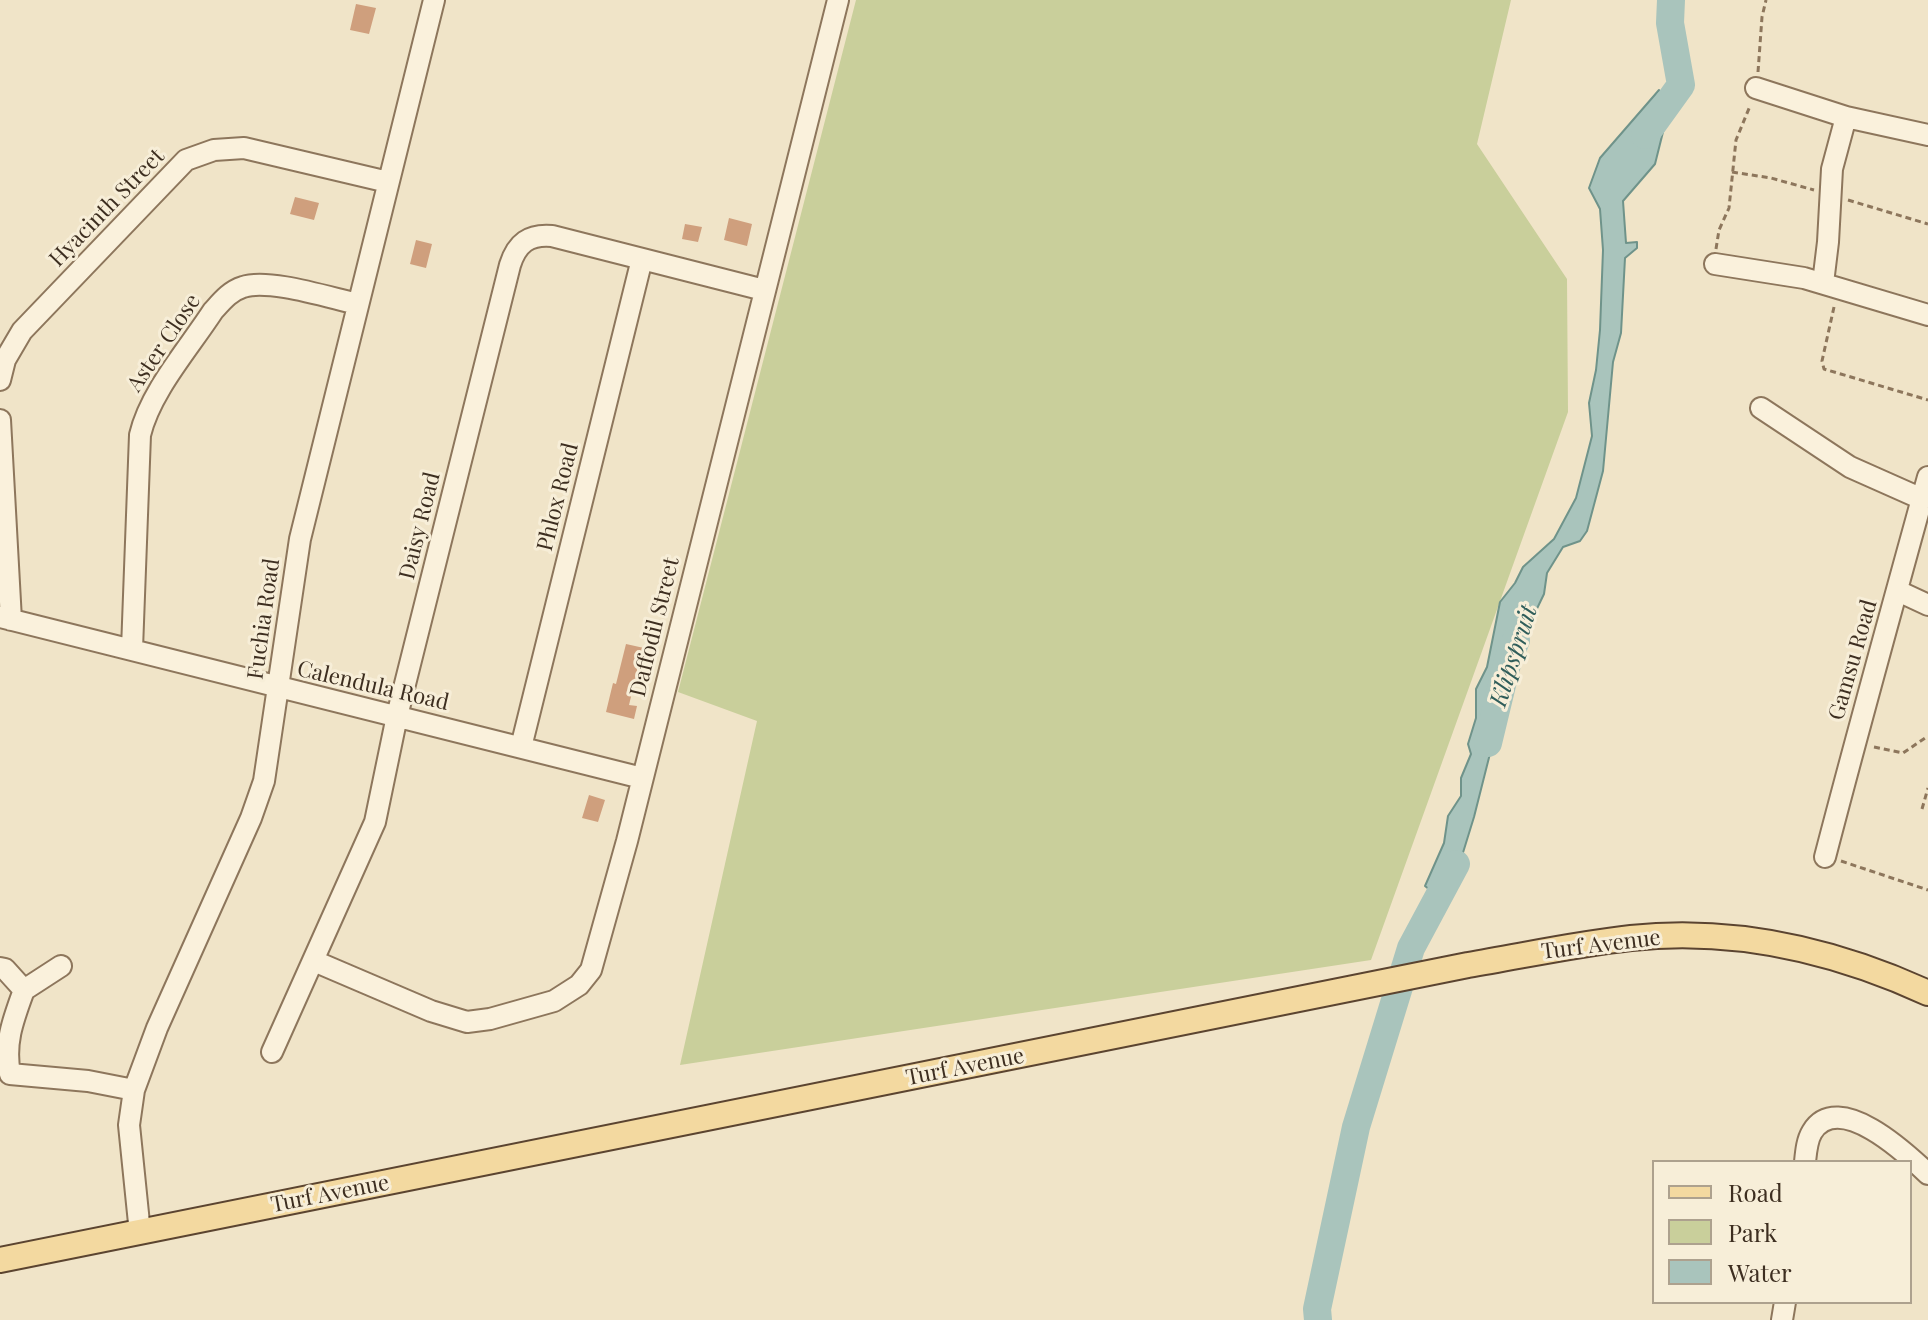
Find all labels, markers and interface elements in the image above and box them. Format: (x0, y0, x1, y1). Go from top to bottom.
street label: Hyacinth Street (44, 144, 170, 272)
street label: Aster Close (122, 289, 206, 397)
street label: Phlox Road (532, 440, 584, 554)
street label: Daisy Road (394, 470, 446, 582)
street label: Daffodil Street (625, 554, 685, 700)
street label: Fuchia Road (242, 557, 286, 681)
street label: Gamsu Road (1823, 597, 1883, 723)
water label: Klipspruit (1484, 602, 1544, 710)
street label: Calendula Road (295, 656, 451, 716)
street label: Turf Avenue (1540, 925, 1662, 965)
street label: Turf Avenue (904, 1043, 1026, 1091)
legend (1652, 1160, 1912, 1304)
street label: Turf Avenue (269, 1170, 391, 1218)
text: Road (1728, 1176, 1783, 1208)
text: Park (1728, 1216, 1777, 1248)
text: Water (1728, 1256, 1792, 1288)

